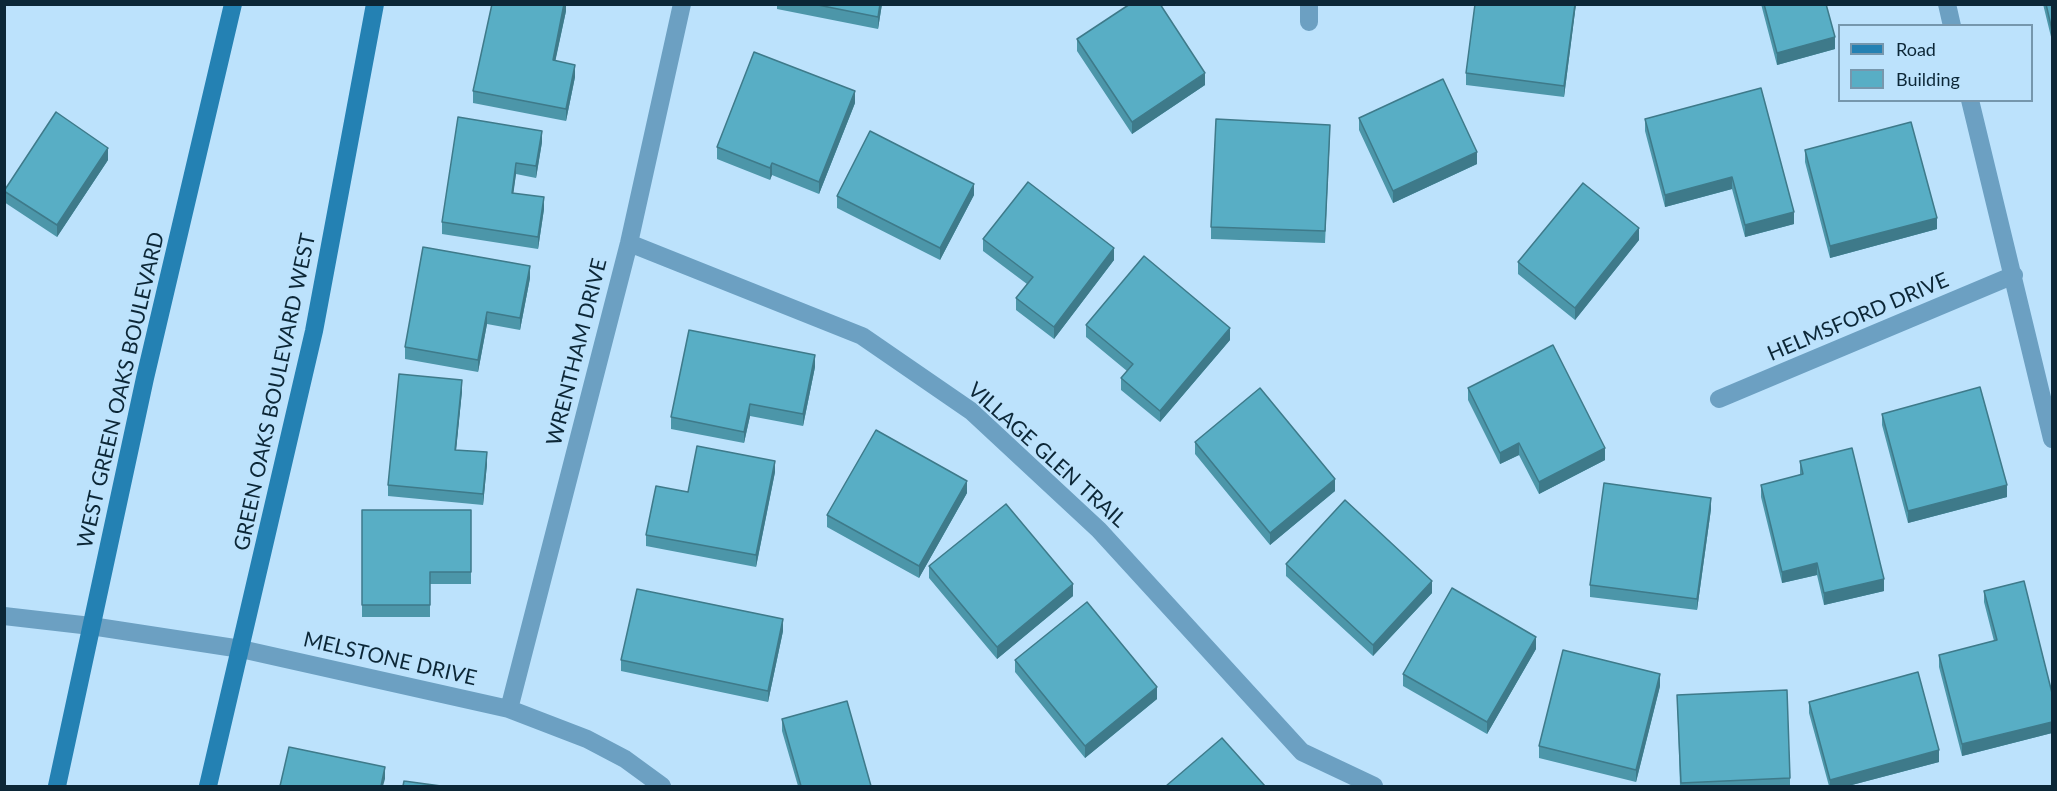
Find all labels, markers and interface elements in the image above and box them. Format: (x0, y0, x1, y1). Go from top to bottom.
legend (1838, 24, 2033, 102)
text: Road (1896, 38, 1936, 60)
text: Building (1896, 68, 1960, 90)
street label: WEST GREEN OAKS BOULEVARD (72, 229, 170, 551)
street label: GREEN OAKS BOULEVARD WEST (229, 231, 321, 553)
street label: WRENTHAM DRIVE (542, 256, 612, 448)
street label: HELMSFORD DRIVE (1764, 267, 1952, 367)
street label: VILLAGE GLEN TRAIL (963, 377, 1131, 533)
street label: MELSTONE DRIVE (301, 627, 479, 691)

